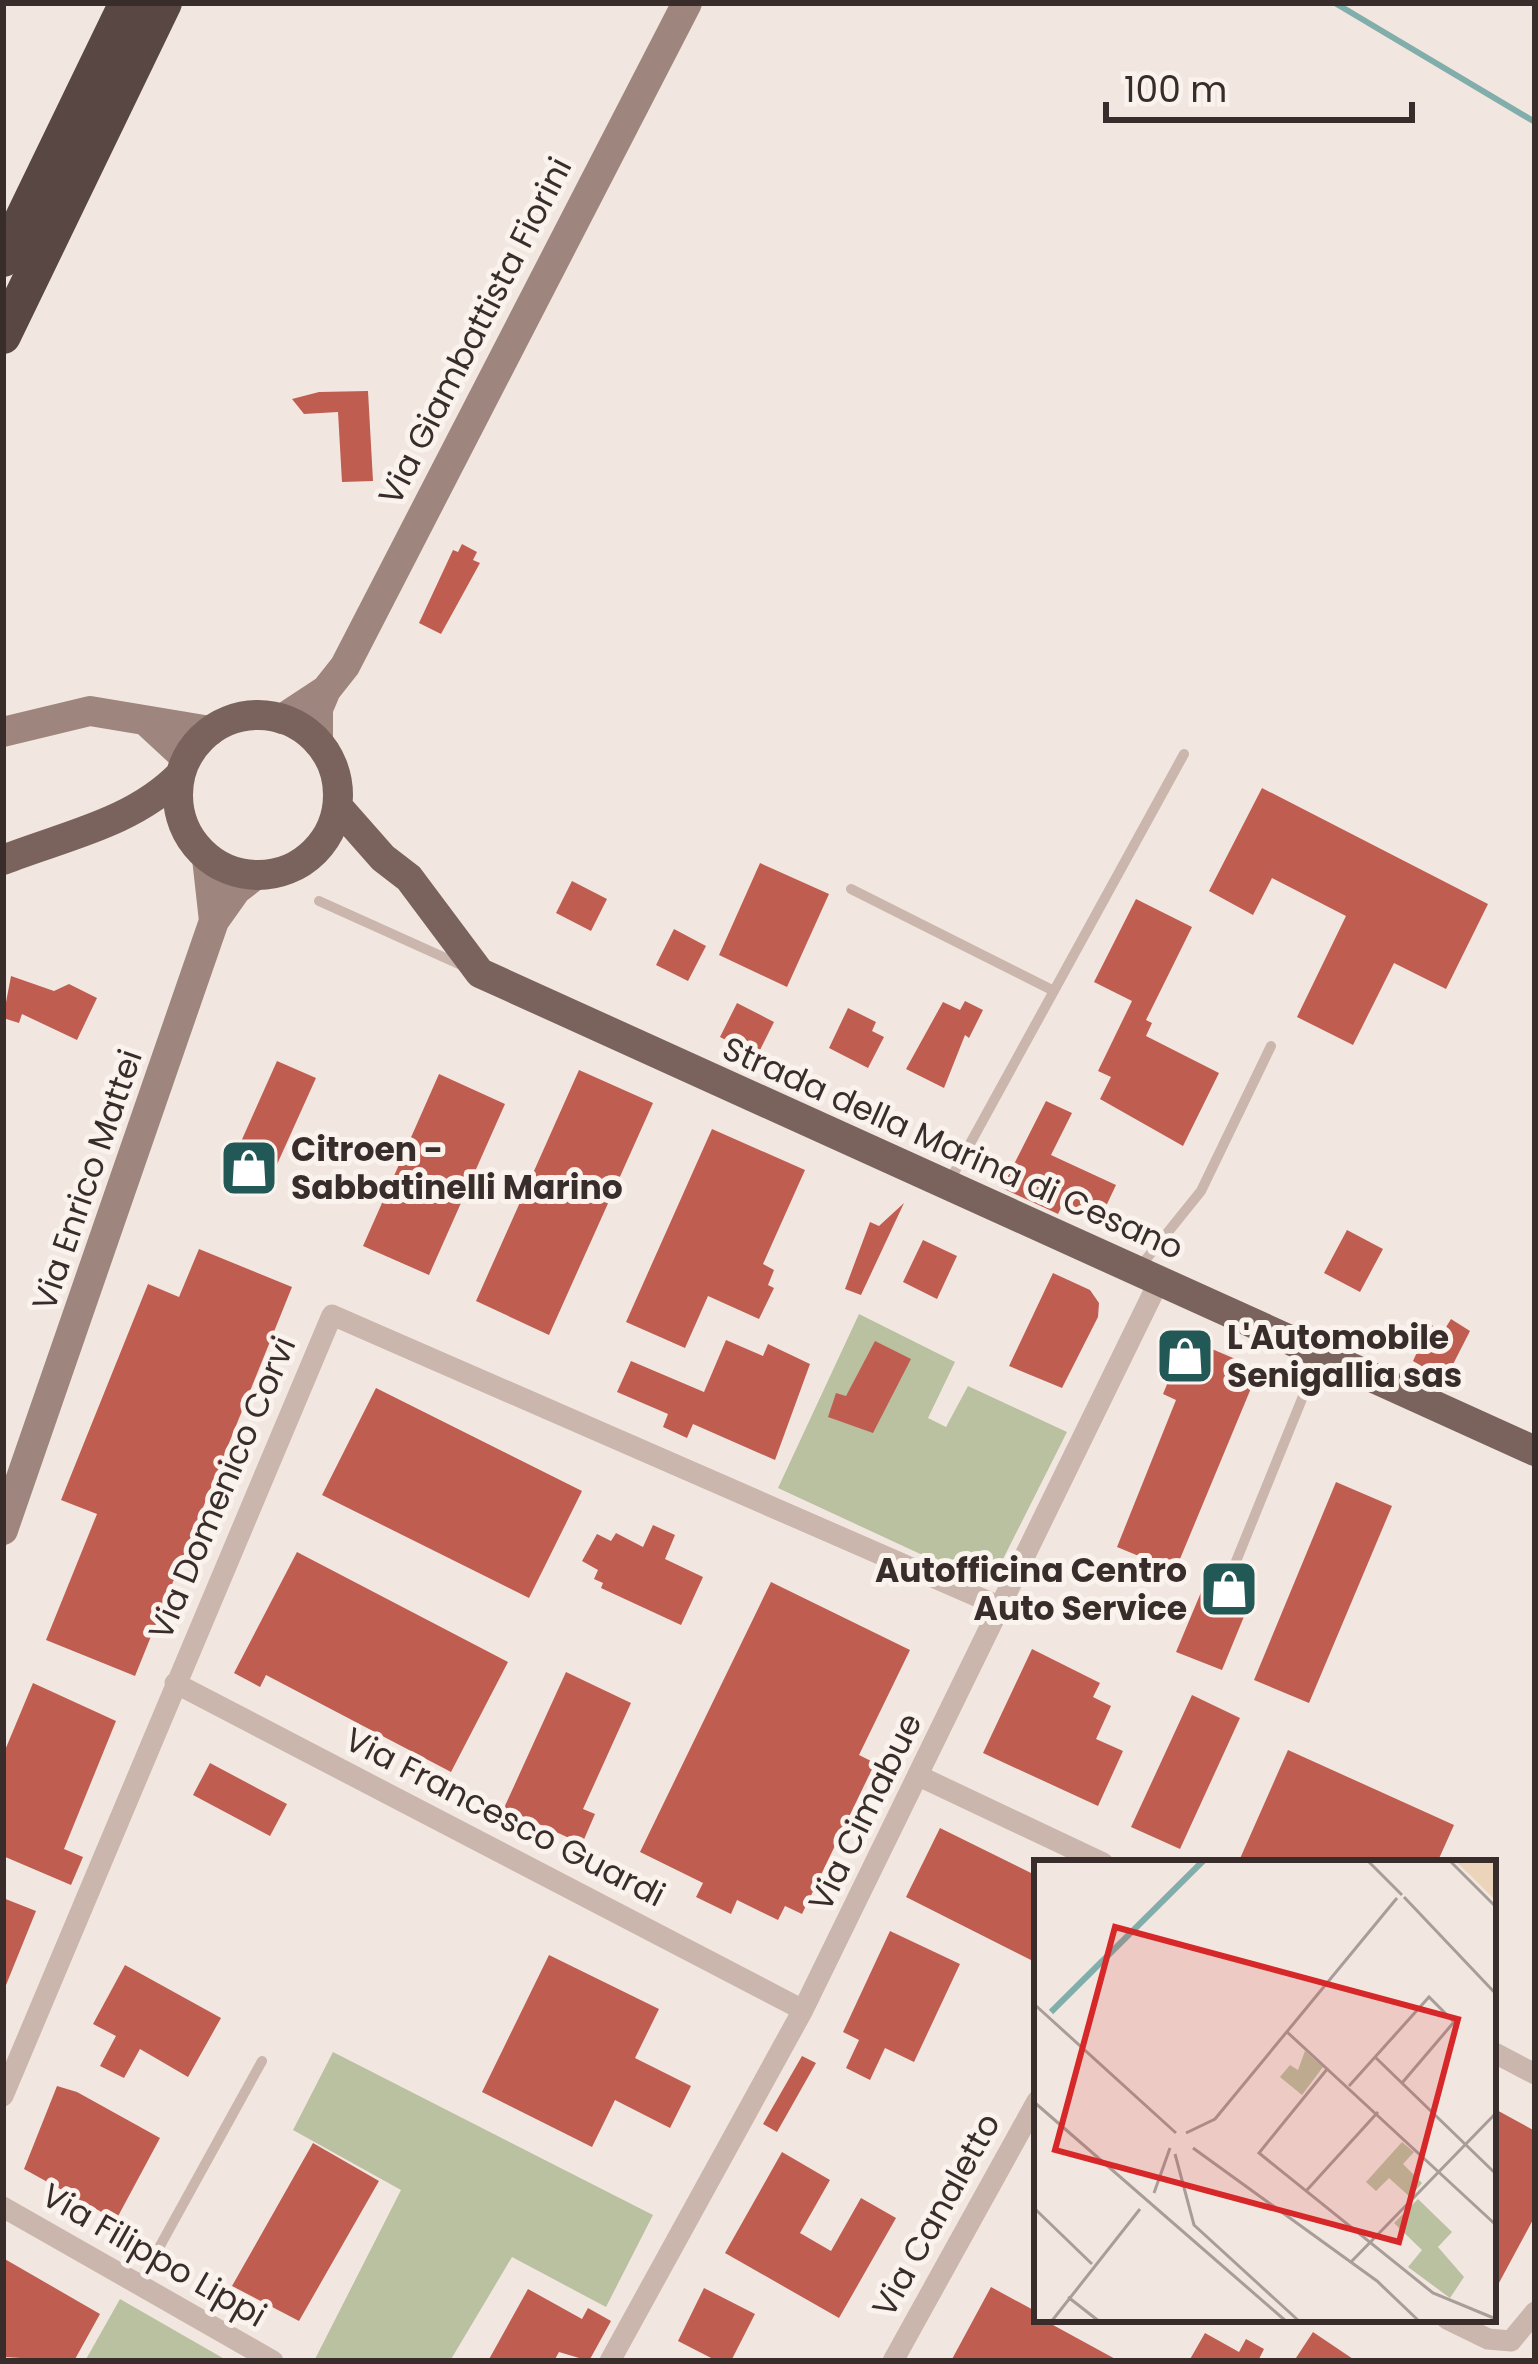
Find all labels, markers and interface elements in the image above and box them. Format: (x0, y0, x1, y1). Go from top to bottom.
scale bar (1106, 48, 1412, 122)
text: 100 m (1124, 64, 1227, 115)
street label: Via Giambattista Fiorini (367, 149, 583, 513)
street label: Strada della Marina di Cesano (715, 1025, 1191, 1271)
street label: Via Enrico Mattei (20, 1043, 154, 1317)
place label: Citroen - Sabbatinelli Marino (291, 1126, 623, 1211)
shop icon: Citroen - Sabbatinelli Marino (218, 1137, 280, 1199)
place label: L'Automobile Senigallia sas (1227, 1314, 1462, 1399)
shop icon: L'Automobile Senigallia sas (1154, 1325, 1216, 1387)
street label: Via Domenico Corvi (137, 1329, 307, 1647)
place label: Autofficina Centro Auto Service (875, 1547, 1187, 1632)
shop icon: Autofficina Centro Auto Service (1198, 1558, 1260, 1620)
street label: Via Cimabue (797, 1705, 933, 1919)
street label: Via Francesco Guardi (337, 1716, 673, 1918)
inset map (1034, 1860, 1496, 2322)
street label: Via Canaletto (861, 2105, 1011, 2325)
street label: Via Filippo Lippi (33, 2172, 275, 2338)

